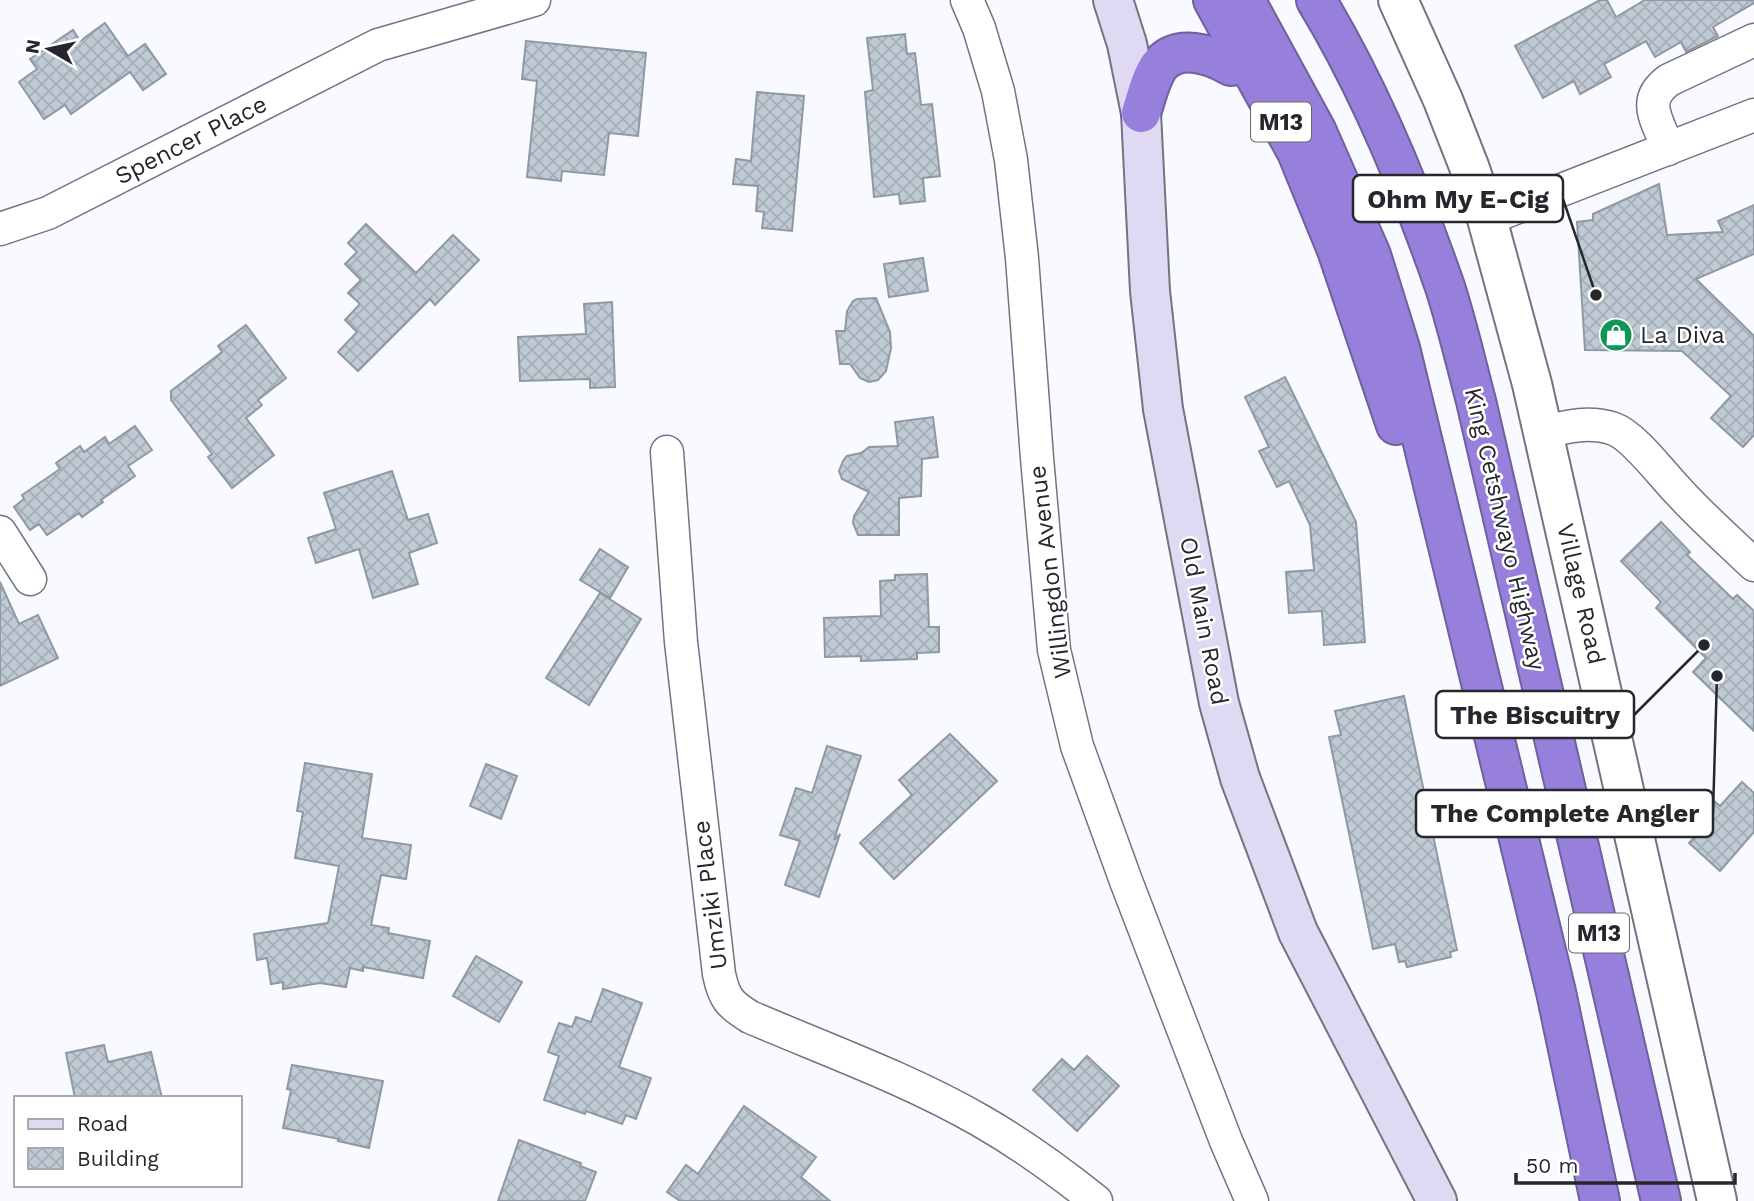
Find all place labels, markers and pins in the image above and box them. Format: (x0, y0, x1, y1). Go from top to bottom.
callout: Ohm My E-Cig (1353, 175, 1563, 222)
shop icon: La Diva (1597, 316, 1635, 354)
place label: La Diva (1640, 321, 1725, 349)
callout: The Biscuitry (1436, 691, 1634, 738)
callout: The Complete Angler (1416, 790, 1713, 837)

